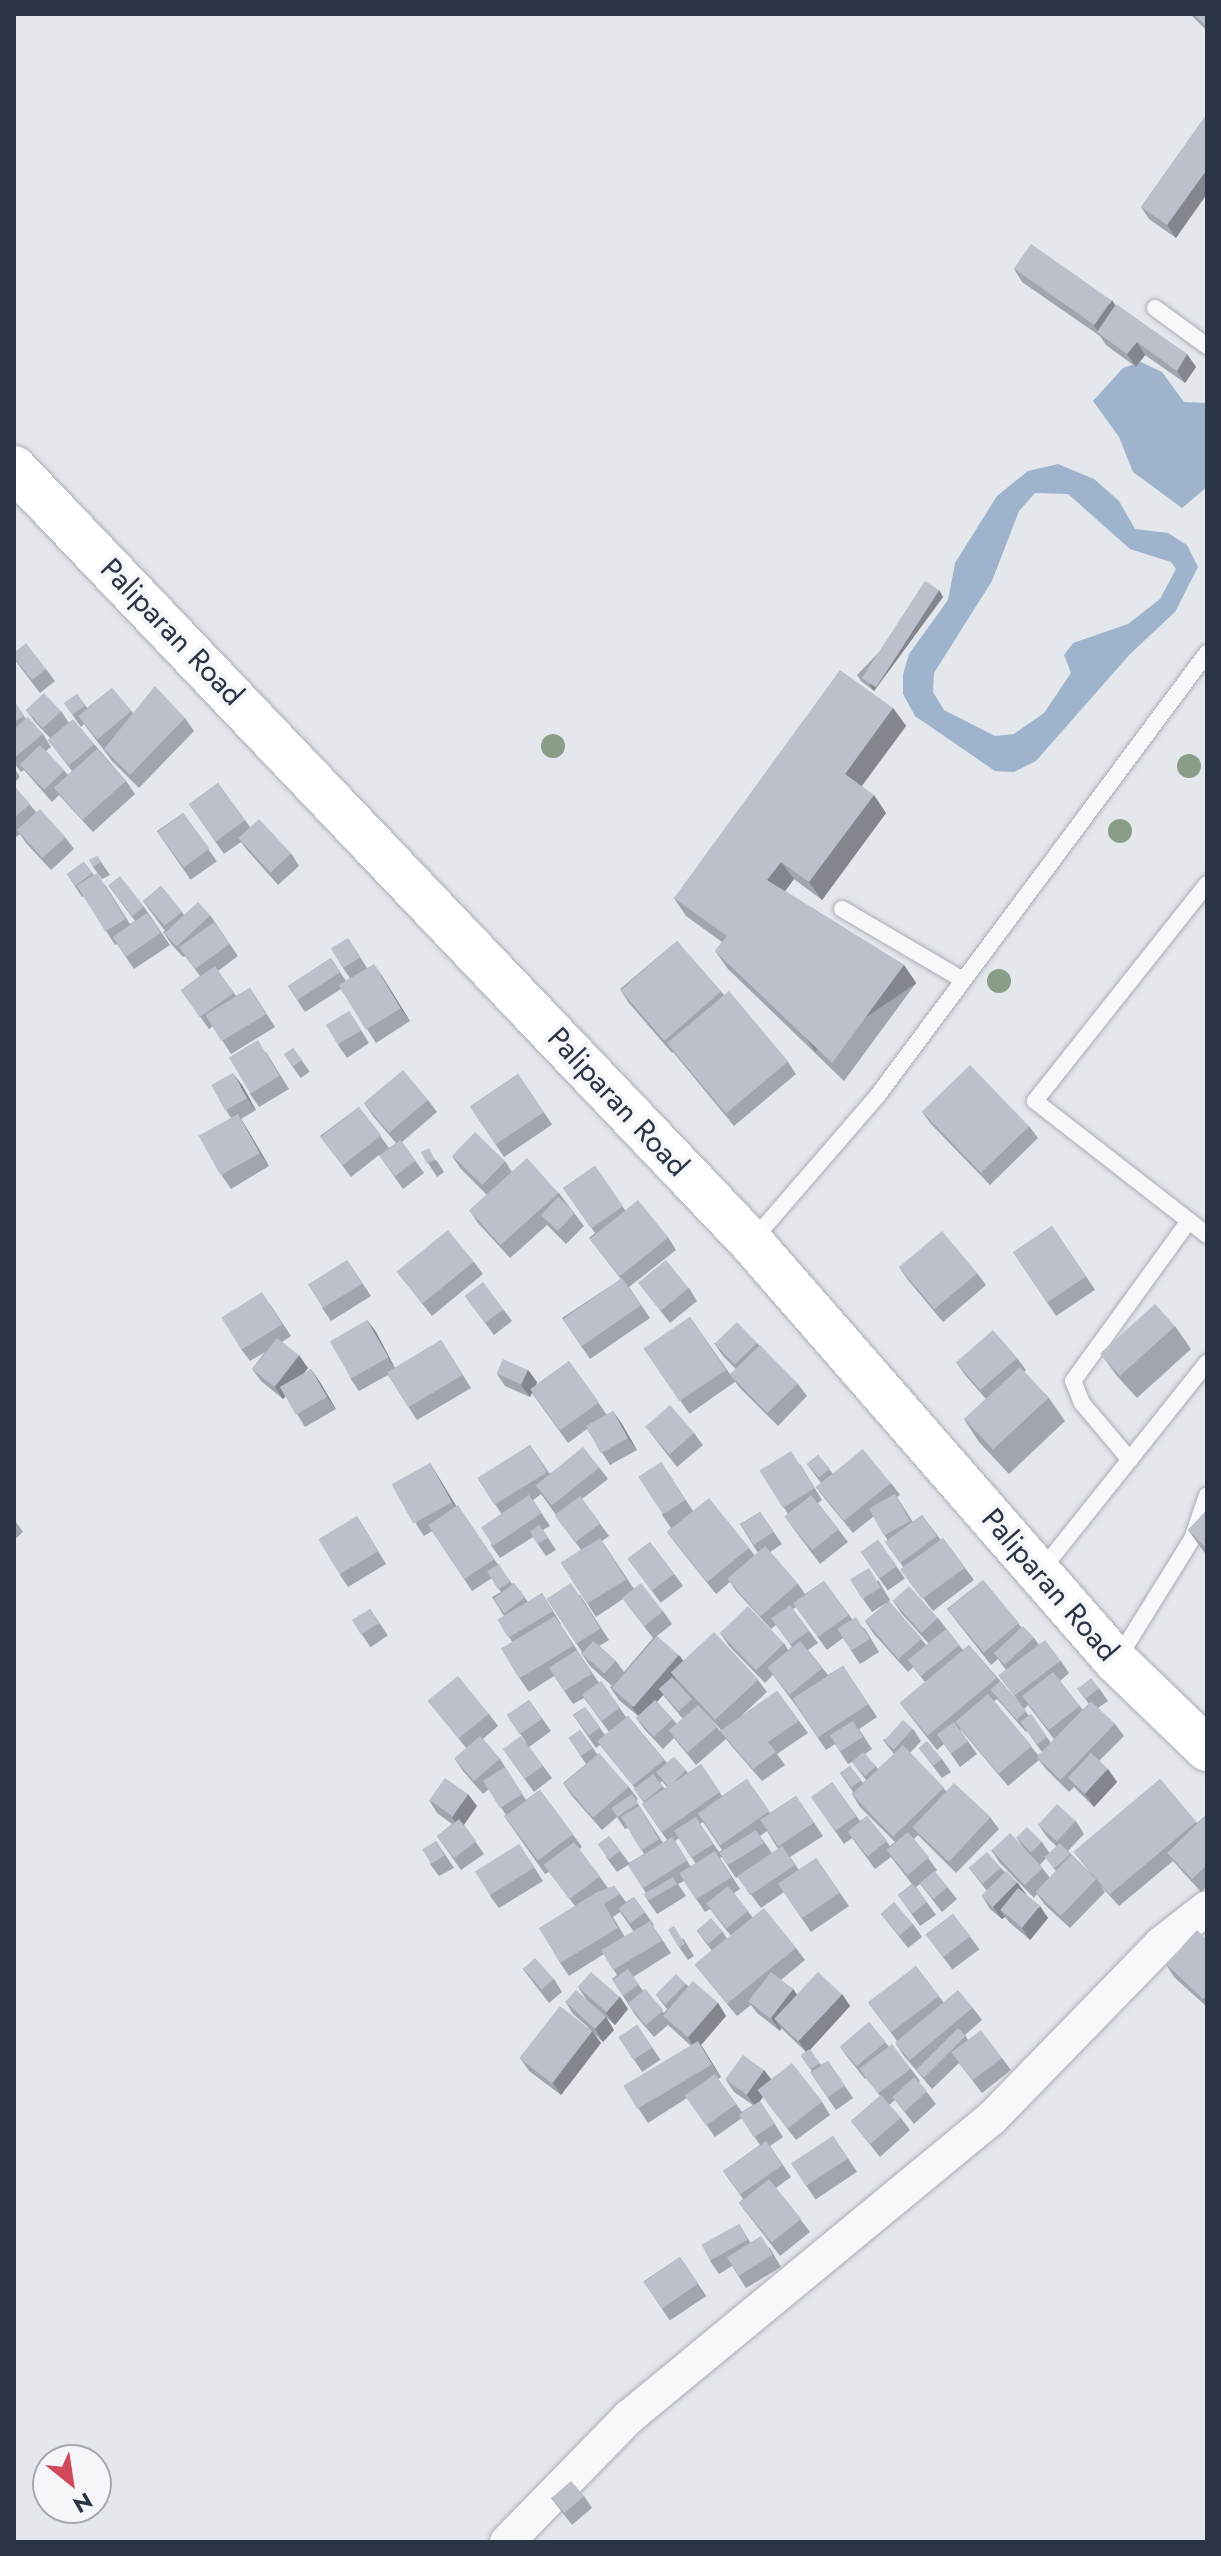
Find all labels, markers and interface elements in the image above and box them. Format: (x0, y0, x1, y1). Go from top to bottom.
street label: Paliparan Road (93, 551, 251, 713)
street label: Paliparan Road (540, 1020, 696, 1184)
street label: Paliparan Road (974, 1501, 1126, 1669)
north arrow (32, 2444, 112, 2524)
text: N (67, 2485, 99, 2521)

